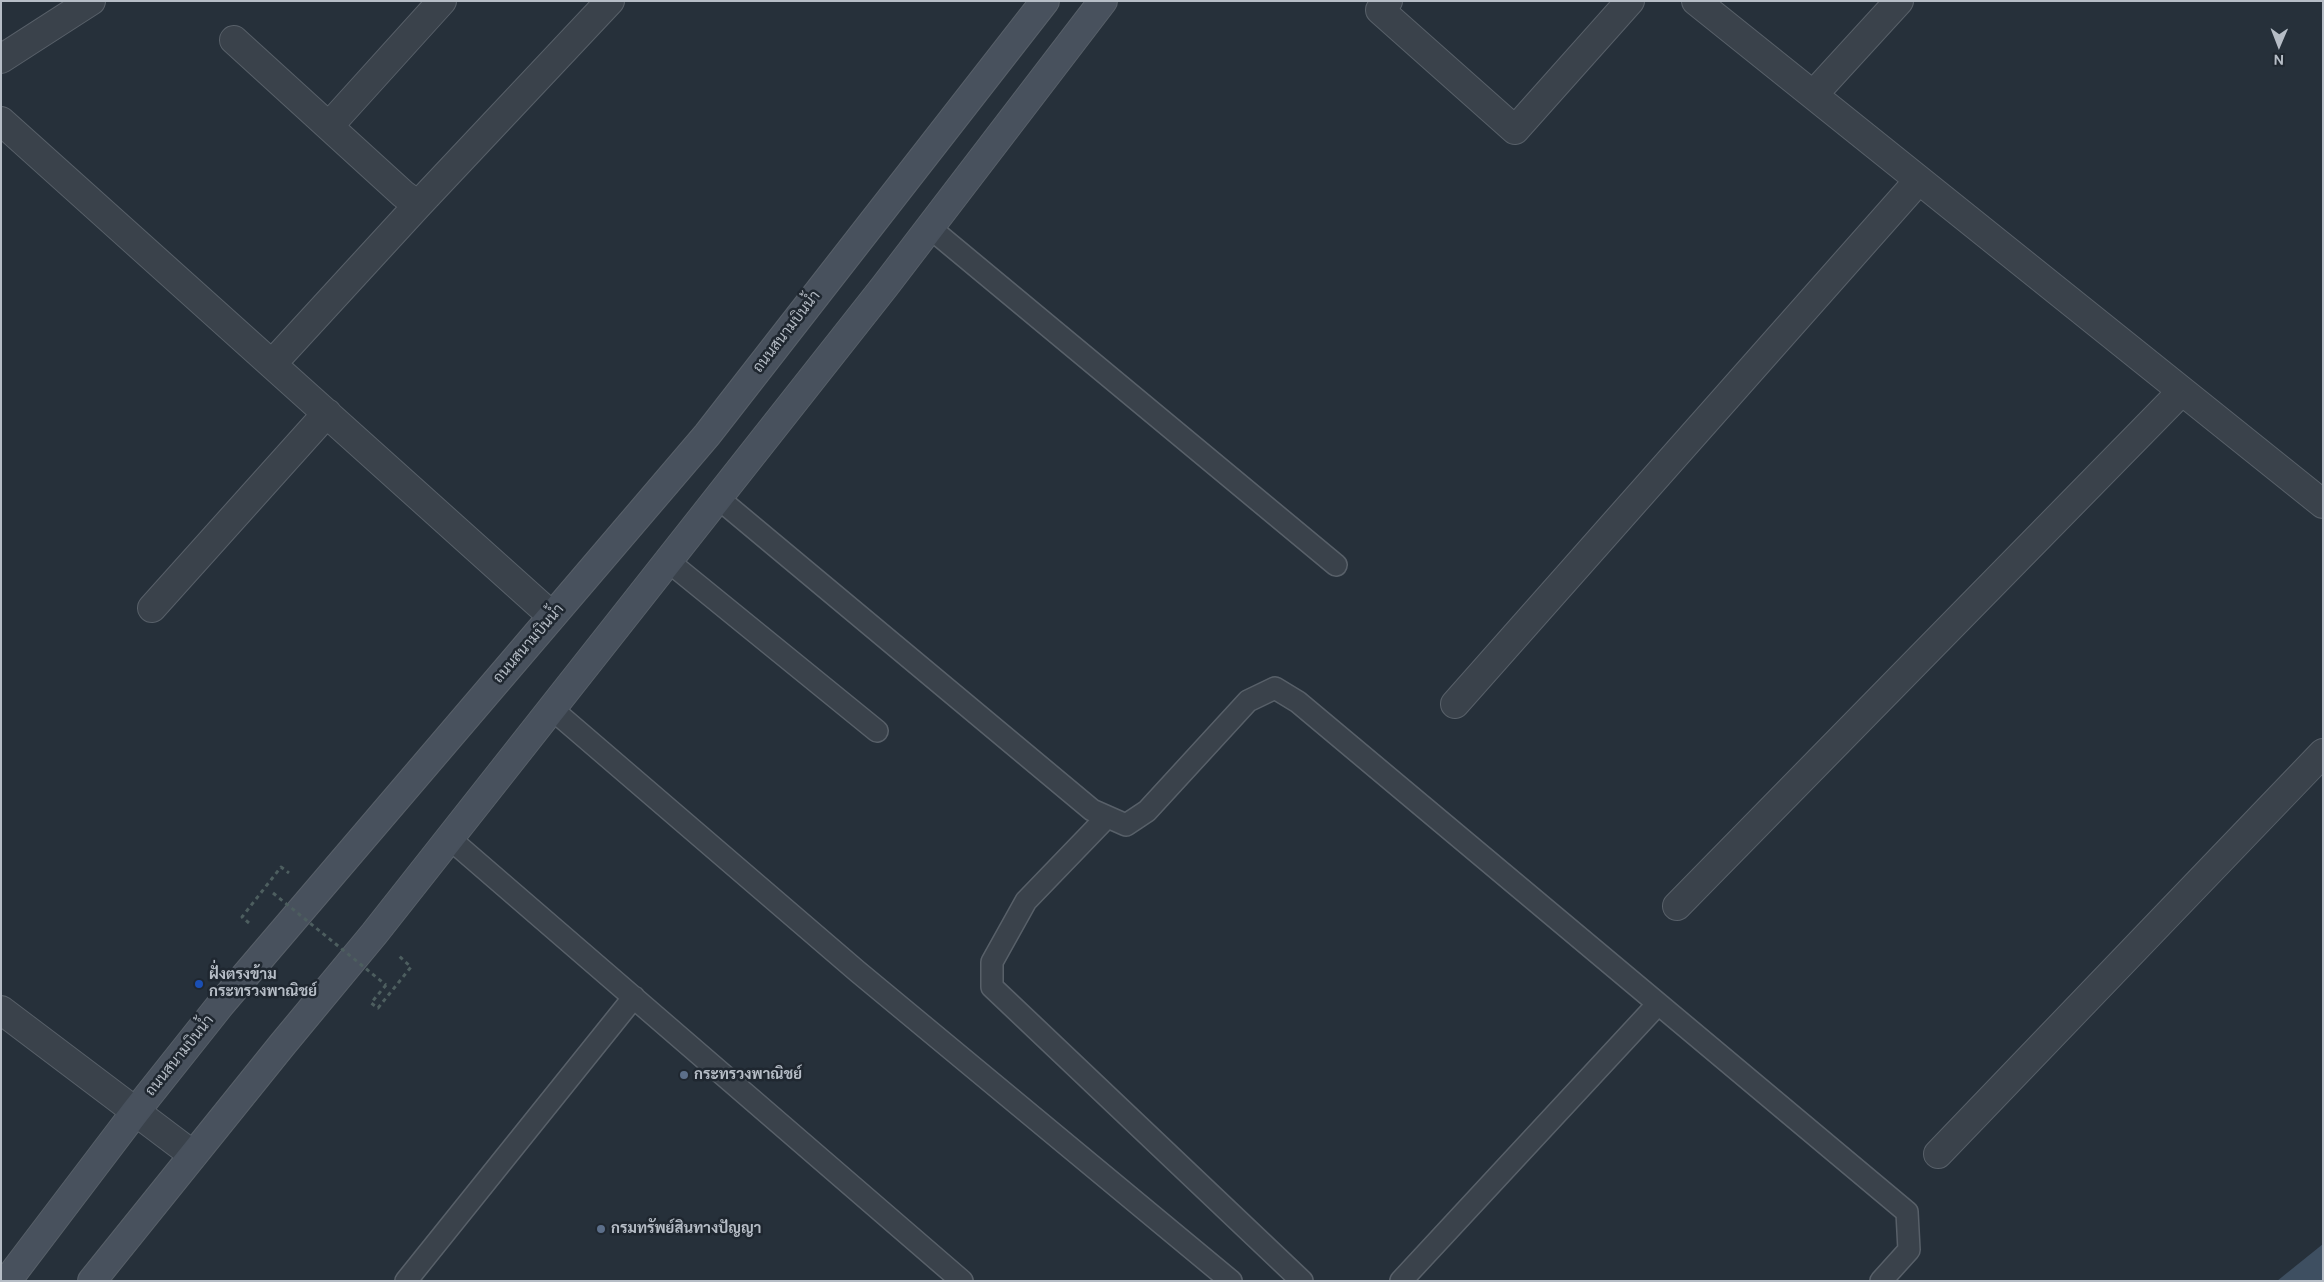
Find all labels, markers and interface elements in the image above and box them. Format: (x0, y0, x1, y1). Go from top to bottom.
north arrow (2254, 20, 2304, 70)
text: N (2273, 51, 2284, 69)
street label: ถนนสนามบินน้ำ (750, 288, 824, 376)
street label: ถนนสนามบินน้ำ (490, 601, 568, 687)
place label: ฝั่งตรงข้าม กระทรวงพาณิชย์ (209, 966, 317, 1001)
marker: ฝั่งตรงข้าม กระทรวงพาณิชย์ (193, 978, 205, 990)
street label: ถนนสนามบินน้ำ (142, 1012, 218, 1100)
place label: กระทรวงพาณิชย์ (694, 1066, 802, 1084)
marker: กระทรวงพาณิชย์ (678, 1069, 690, 1081)
place label: กรมทรัพย์สินทางปัญญา (611, 1220, 761, 1238)
marker: กรมทรัพย์สินทางปัญญา (595, 1223, 607, 1235)

